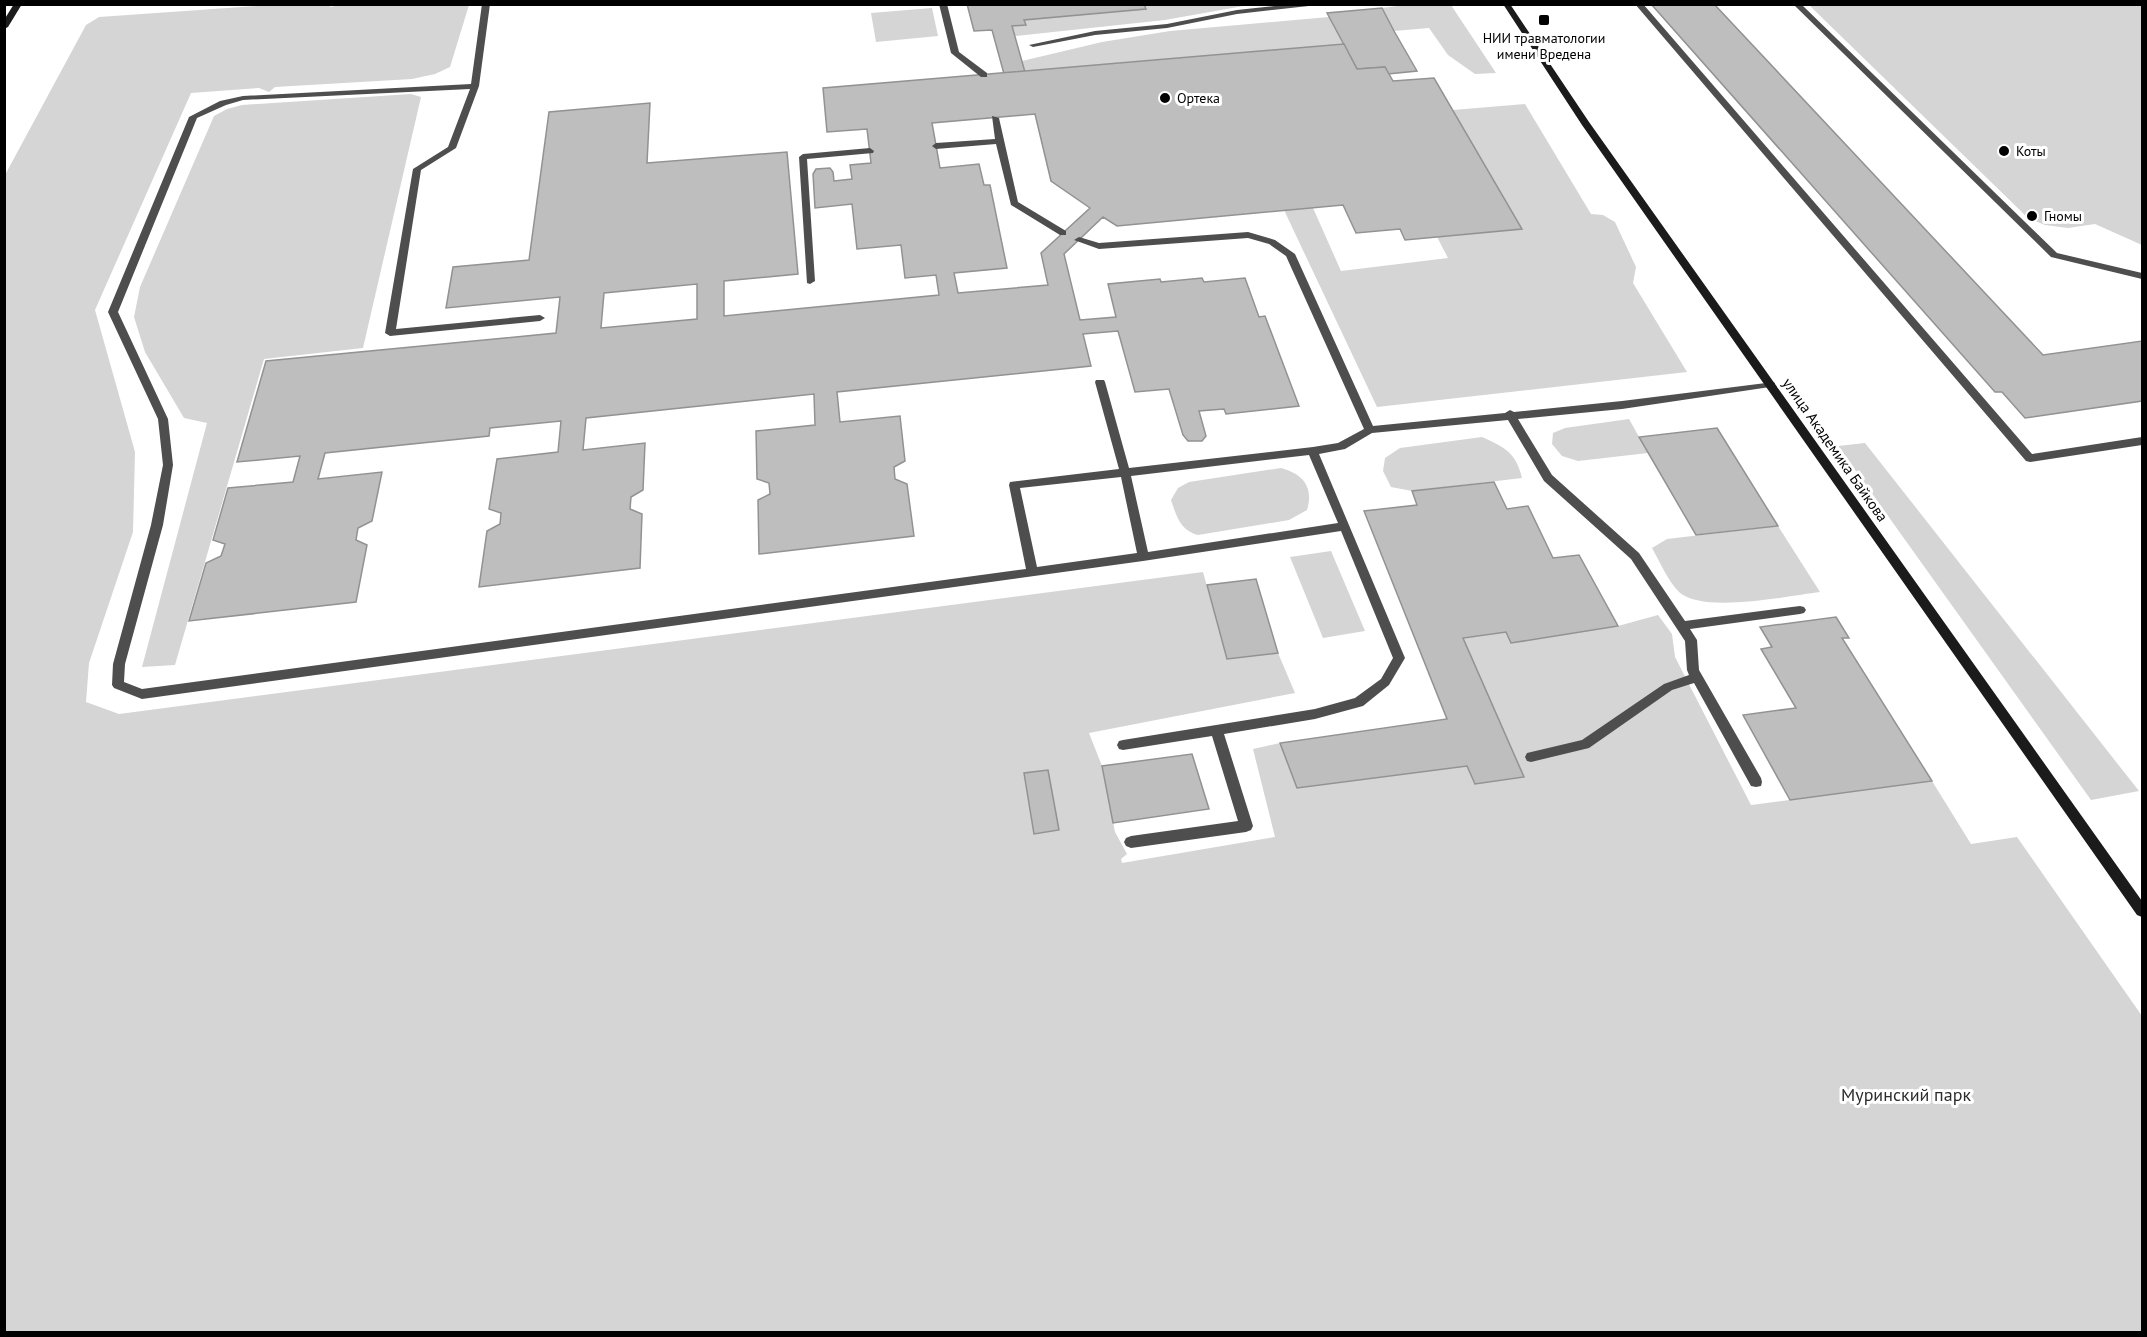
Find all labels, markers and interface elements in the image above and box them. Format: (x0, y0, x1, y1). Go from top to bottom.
marker: НИИ травматологии имени Вредена (1537, 13, 1551, 27)
place label: НИИ травматологии имени Вредена (1483, 29, 1605, 63)
place label: Ортека (1177, 89, 1220, 107)
marker: Ортека (1158, 91, 1172, 105)
place label: Коты (2016, 142, 2046, 160)
marker: Коты (1997, 144, 2011, 158)
place label: Гномы (2044, 207, 2082, 225)
marker: Гномы (2025, 209, 2039, 223)
street label: улица Академика Байкова (1779, 374, 1892, 525)
park label: Муринский парк (1841, 1083, 1971, 1106)

